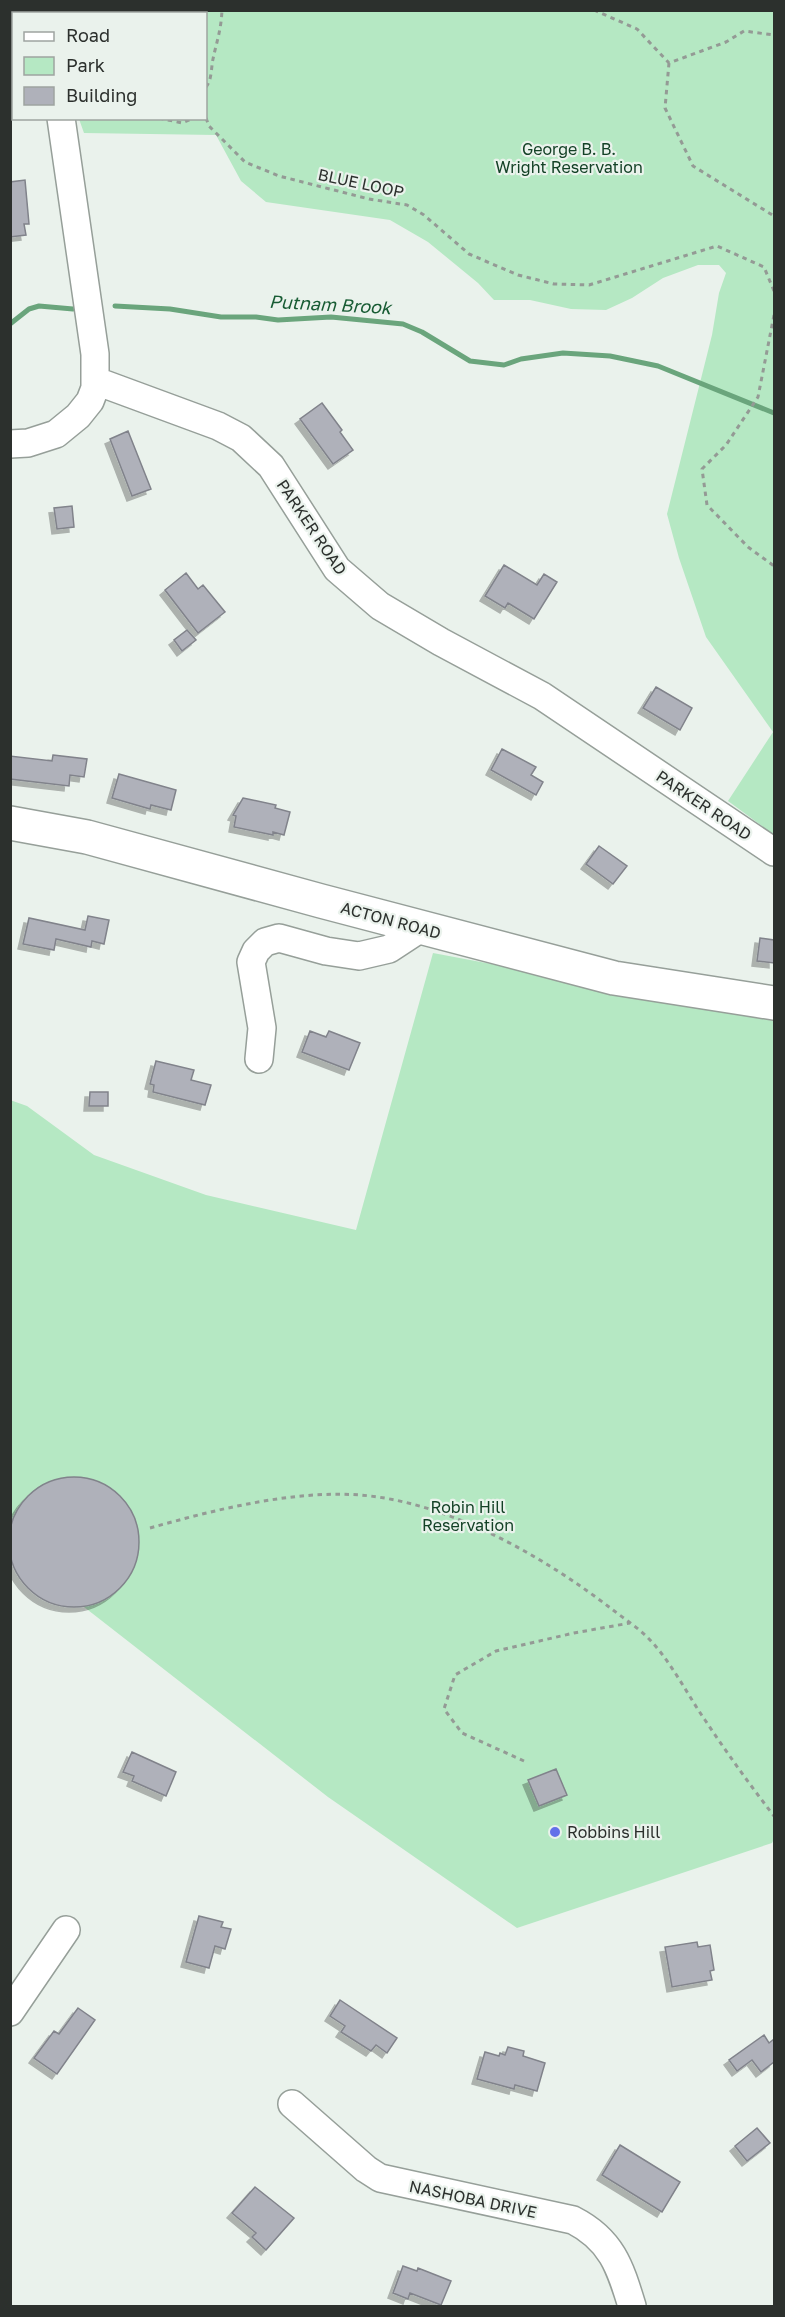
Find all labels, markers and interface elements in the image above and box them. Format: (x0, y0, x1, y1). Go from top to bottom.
legend (12, 12, 207, 120)
text: Road (66, 24, 110, 46)
text: Park (66, 54, 105, 76)
text: Building (66, 84, 137, 106)
park label: George B. B. Wright Reservation (495, 139, 643, 177)
street label: BLUE LOOP (316, 164, 406, 202)
water label: Putnam Brook (268, 290, 393, 318)
street label: PARKER ROAD (273, 475, 351, 579)
street label: PARKER ROAD (652, 766, 756, 844)
street label: ACTON ROAD (339, 897, 443, 943)
park label: Robin Hill Reservation (422, 1497, 514, 1535)
place label: Robbins Hill (567, 1822, 660, 1842)
marker: Robbins Hill (548, 1825, 562, 1839)
street label: NASHOBA DRIVE (408, 2176, 538, 2222)

